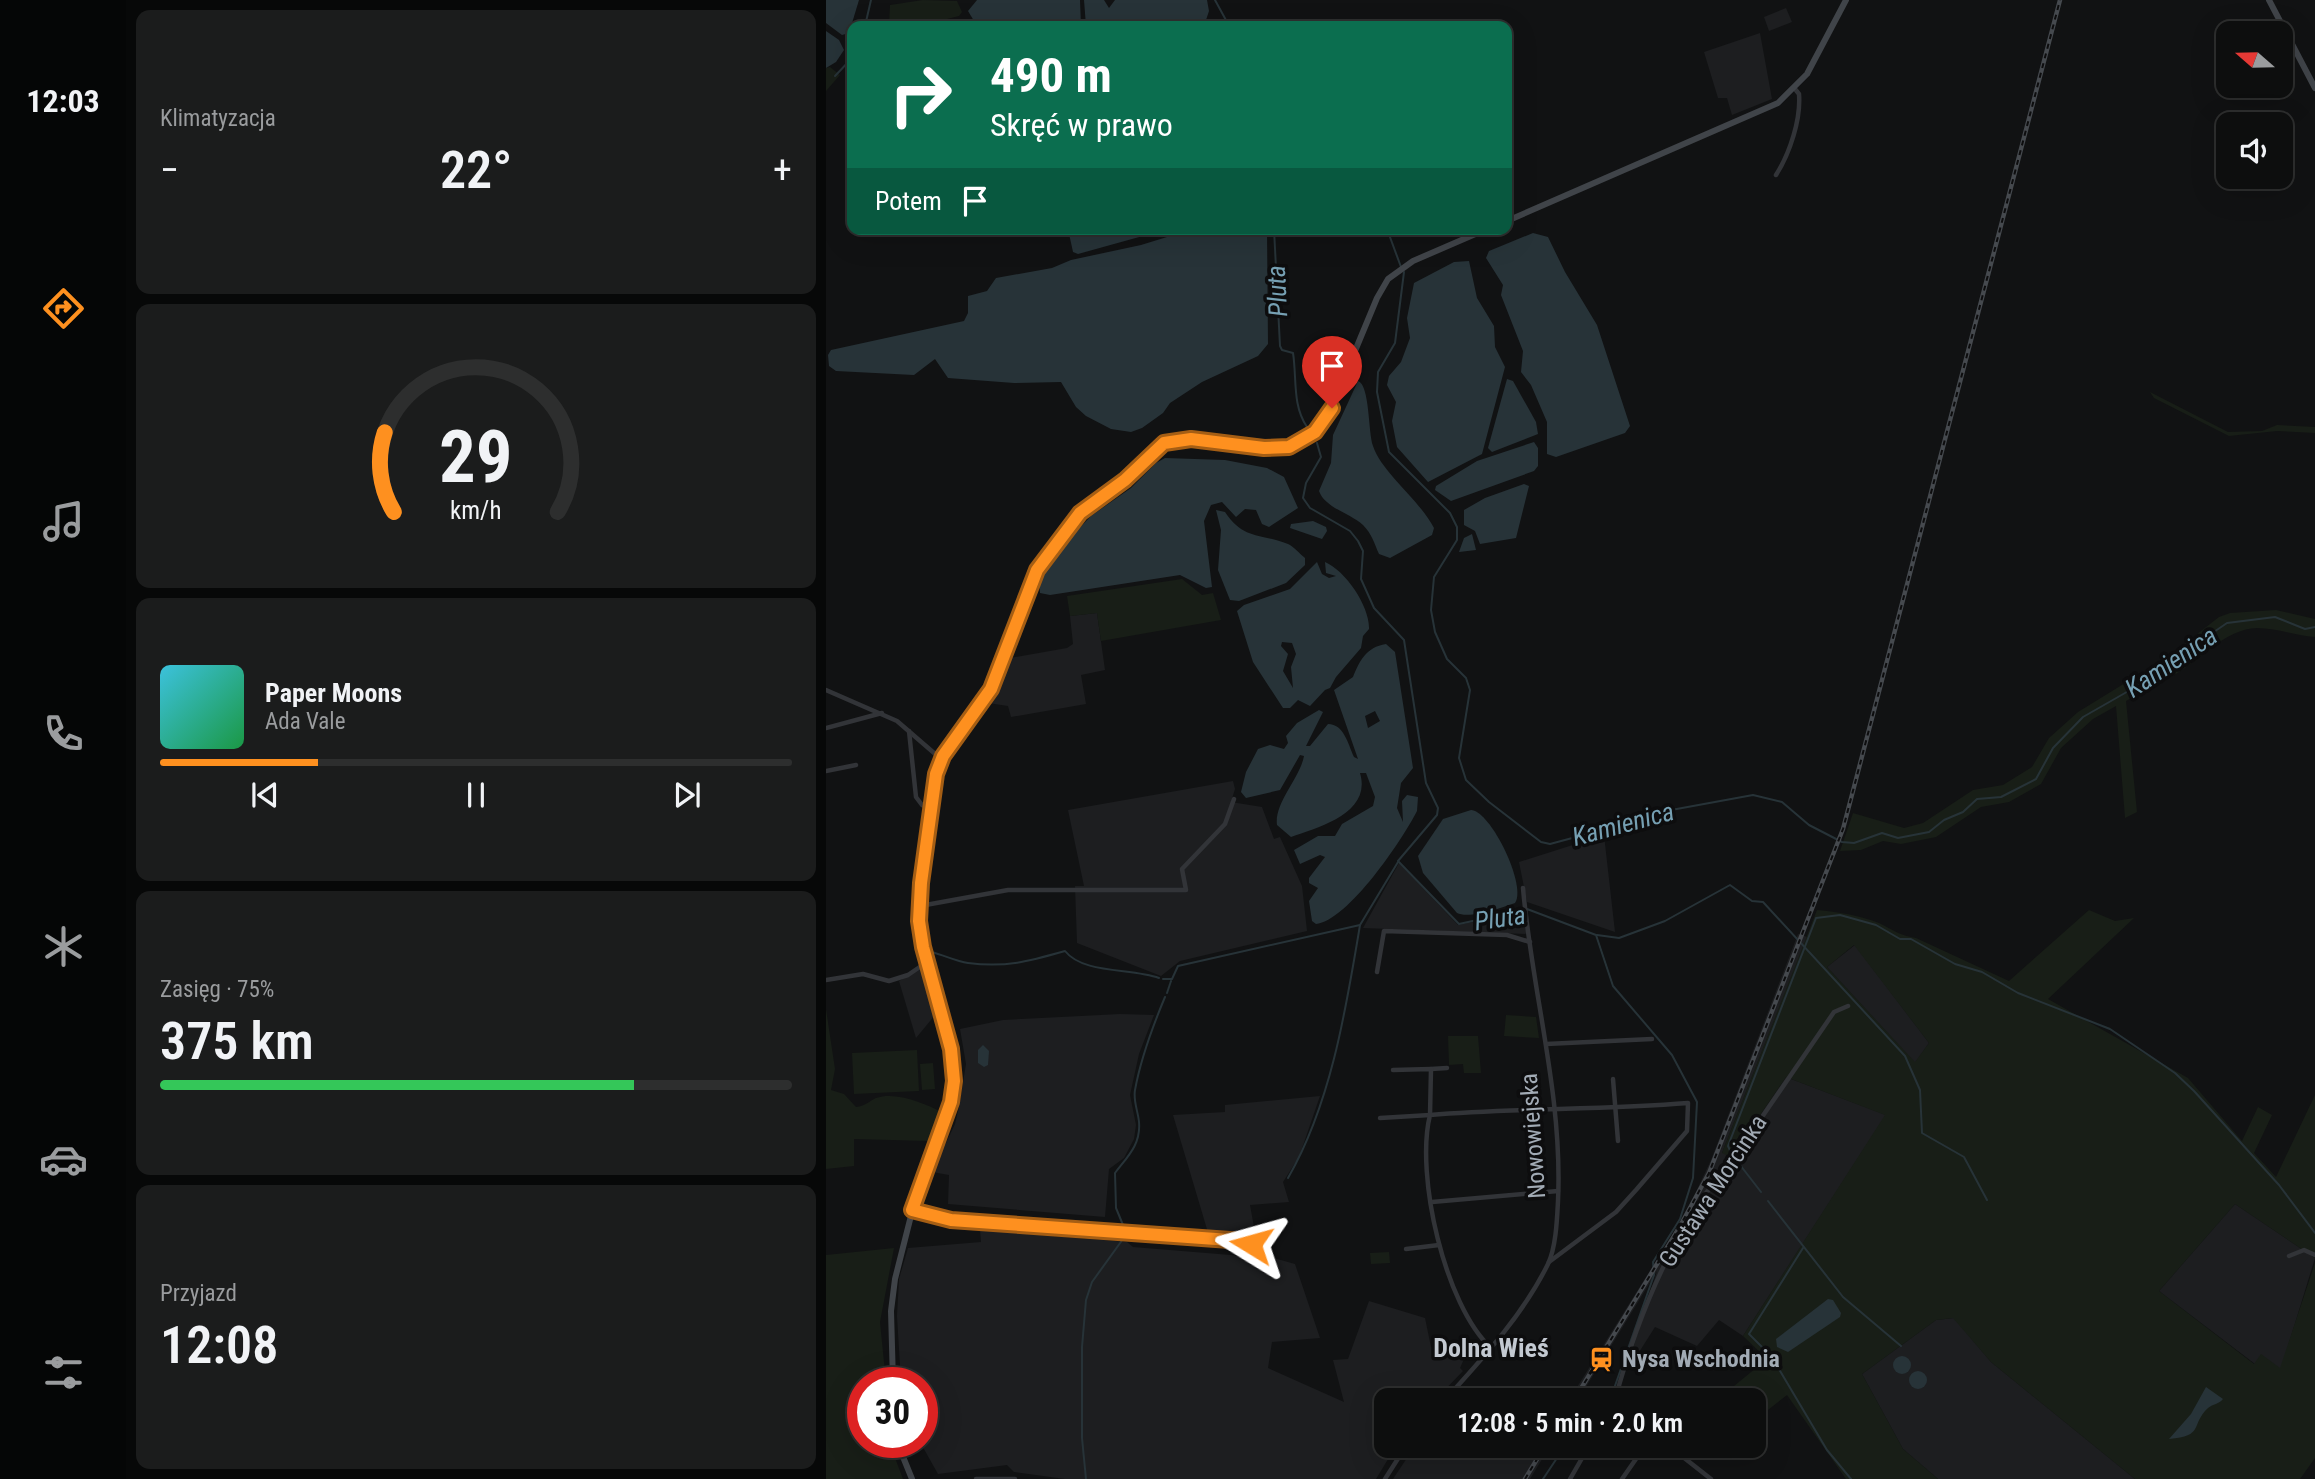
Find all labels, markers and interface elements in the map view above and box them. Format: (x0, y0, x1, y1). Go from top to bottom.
north arrow (2216, 21, 2292, 98)
map controls (2216, 21, 2293, 189)
text: 490 m (990, 47, 1112, 104)
icon: right (875, 49, 966, 140)
text: 12:03 (26, 82, 100, 120)
text: Klimatyzacja (160, 105, 276, 132)
text: Skręć w prawo (990, 106, 1173, 144)
button: sound (2216, 112, 2293, 189)
text: 22° (440, 140, 512, 201)
text: − (160, 148, 179, 192)
text: + (773, 148, 792, 192)
icon: arrive (956, 182, 994, 220)
text: Potem (875, 186, 942, 216)
water label: Pluta (1261, 264, 1293, 318)
icon: directions (39, 284, 88, 333)
pin (1302, 336, 1362, 408)
icon: arrive (1313, 347, 1351, 385)
text: 29 (439, 414, 513, 500)
text: km/h (450, 495, 502, 524)
icon: music (39, 497, 88, 546)
water label: Kamienica (2119, 620, 2223, 704)
text: Paper Moons (265, 678, 402, 708)
text: Ada Vale (265, 708, 345, 735)
icon: phone (39, 709, 88, 758)
icon: previous (246, 776, 284, 814)
icon: pause (457, 776, 495, 814)
icon: next (668, 776, 706, 814)
water label: Kamienica (1569, 796, 1677, 852)
water label: Pluta (1472, 900, 1528, 936)
icon: climate (39, 922, 88, 971)
text: Zasięg · 75% (160, 976, 274, 1003)
text: 375 km (160, 1011, 314, 1072)
street label: Nowowiejska (1515, 1072, 1551, 1200)
street label: Gustawa Morcinka (1653, 1110, 1773, 1272)
icon: car (39, 1135, 88, 1184)
position arrow (1214, 1207, 1288, 1281)
text: Przyjazd (160, 1280, 237, 1307)
text: 12:08 (160, 1315, 278, 1376)
district label: Dolna Wieś (1433, 1333, 1549, 1363)
station icon: Nysa Wschodnia (1588, 1345, 1616, 1373)
place label: Nysa Wschodnia (1622, 1345, 1780, 1373)
icon: filters (39, 1348, 88, 1397)
speed limit sign: 30 (847, 1367, 938, 1458)
text: 12:08 · 5 min · 2.0 km (1457, 1408, 1683, 1438)

